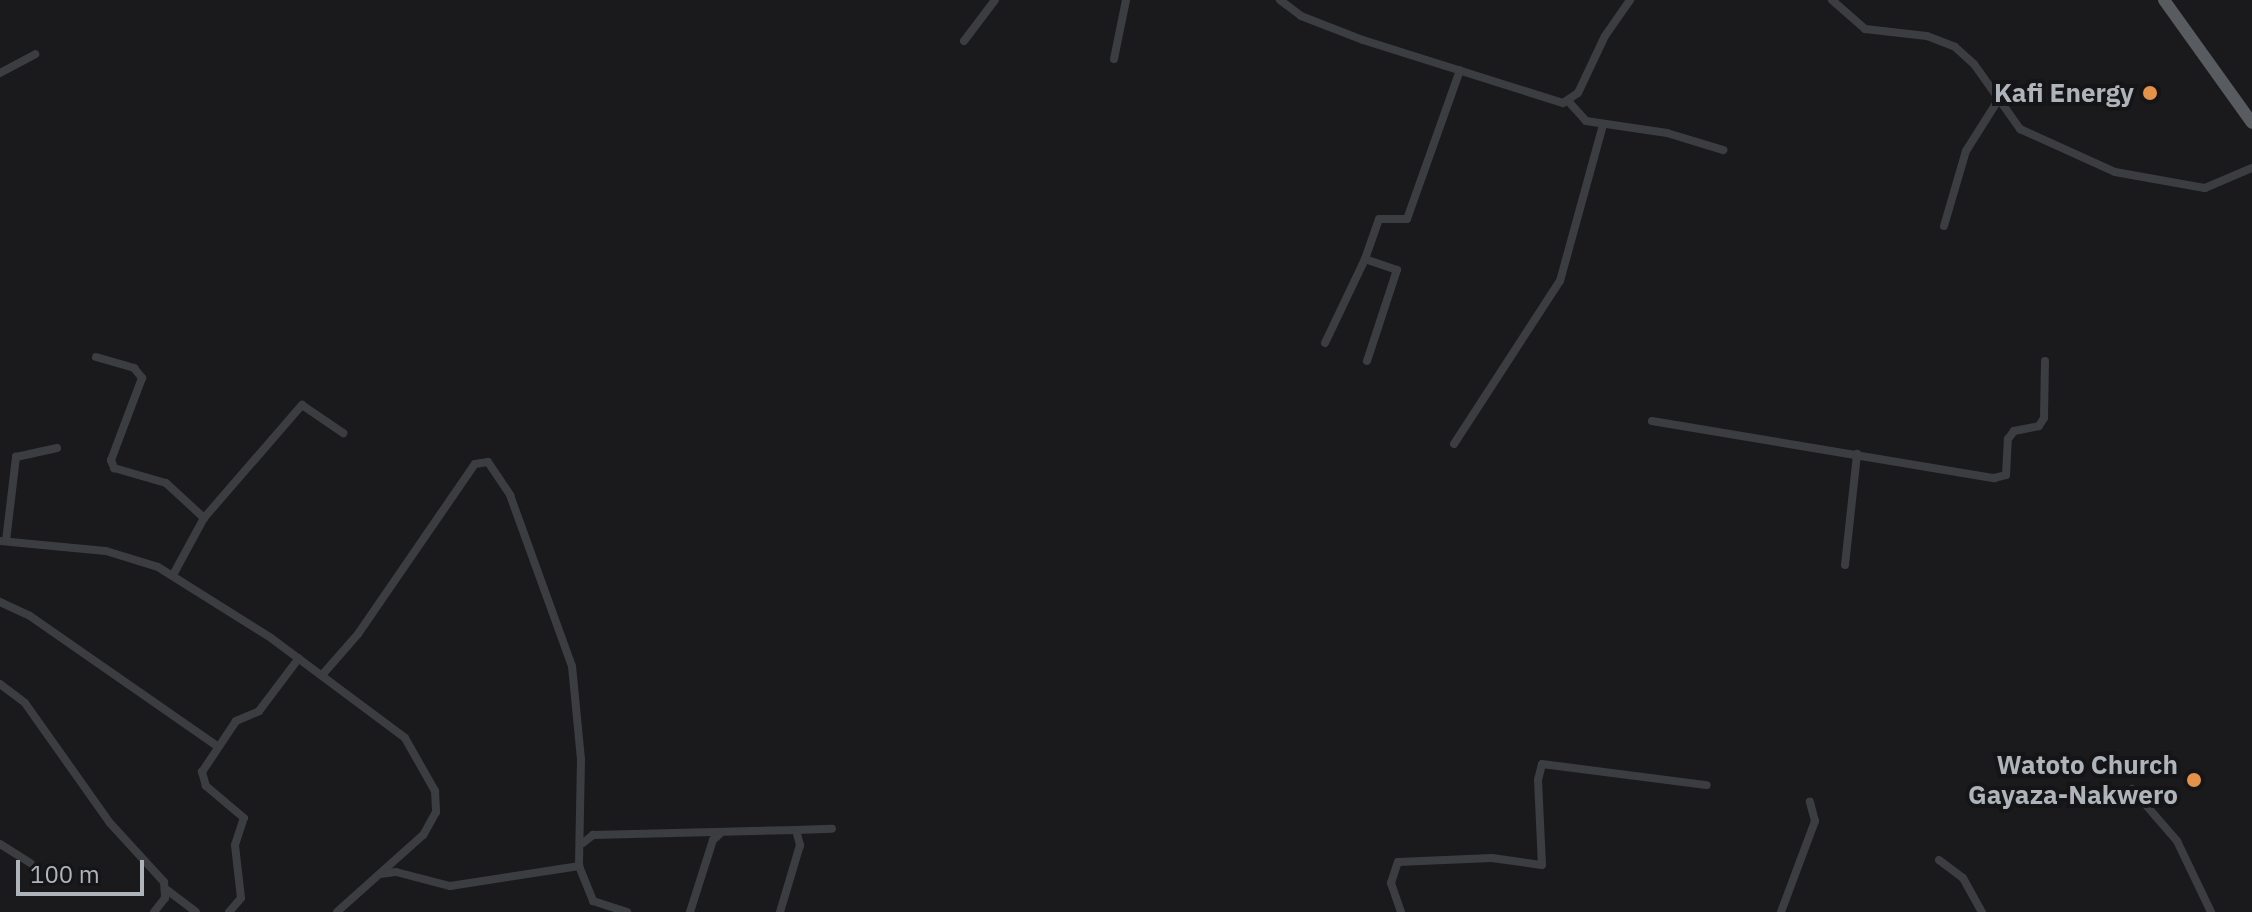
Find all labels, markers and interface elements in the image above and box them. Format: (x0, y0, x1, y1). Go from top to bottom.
place label: Kafi Energy (1994, 77, 2134, 109)
marker: Kafi Energy (2141, 84, 2159, 102)
place label: Watoto Church Gayaza-Nakwero (1968, 749, 2178, 810)
marker: Watoto Church Gayaza-Nakwero (2185, 771, 2203, 789)
scale bar (20, 844, 148, 894)
text: 100 m (30, 858, 100, 890)

